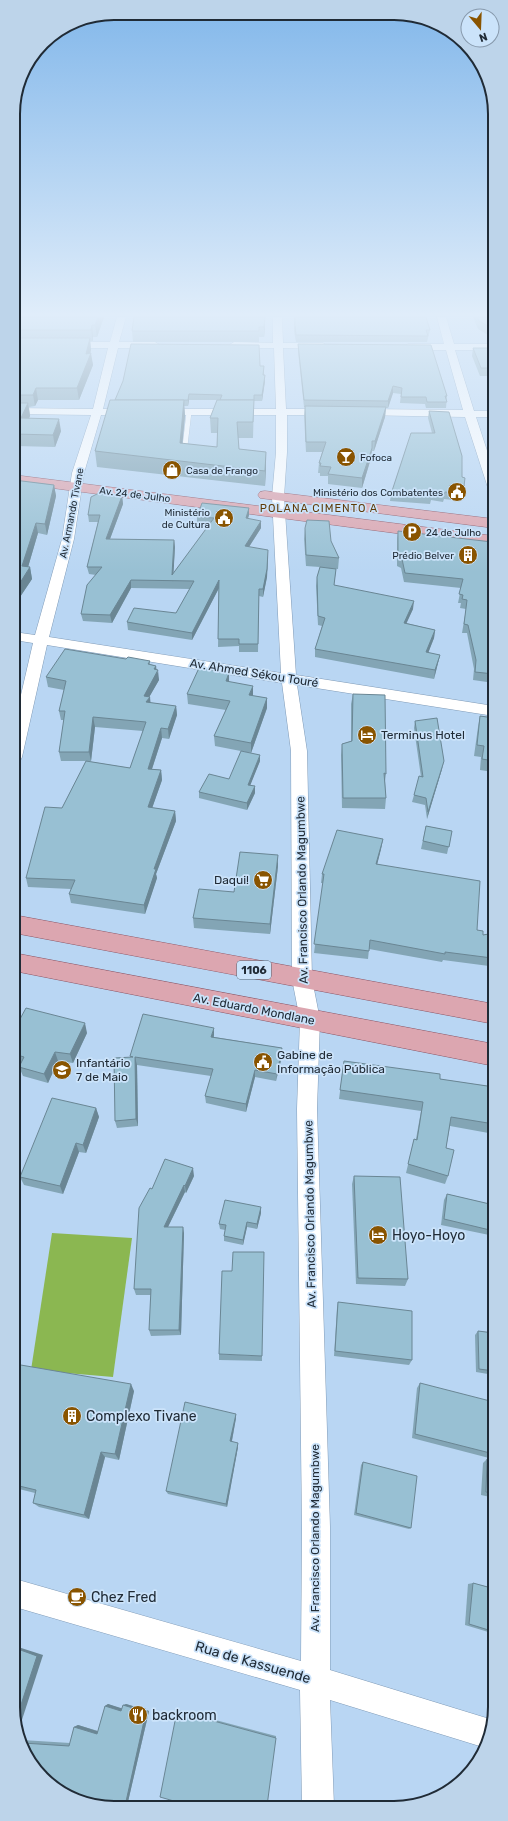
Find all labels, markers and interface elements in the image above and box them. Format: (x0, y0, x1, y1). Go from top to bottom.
north arrow (460, 8, 500, 48)
text: N (477, 30, 489, 44)
bar icon: Fofoca (335, 446, 357, 468)
place label: Fofoca (360, 452, 392, 464)
shop icon: Casa de Frango (161, 459, 183, 481)
place label: Casa de Frango (186, 465, 258, 477)
street label: Av. Armando Tivane (57, 467, 87, 559)
public building icon: Ministério dos Combatentes (446, 481, 468, 503)
street label: Av. 24 de Julho (99, 485, 171, 505)
place label: Ministério dos Combatentes (313, 487, 443, 499)
district label: POLANA CIMENTO A (260, 502, 378, 515)
place label: Ministério de Cultura (162, 507, 210, 531)
public building icon: Ministério de Cultura (213, 507, 235, 529)
parking icon: 24 de Julho (401, 521, 423, 543)
place label: 24 de Julho (426, 527, 481, 539)
building icon: Prédio Belver (457, 544, 479, 566)
place label: Prédio Belver (392, 550, 454, 562)
street label: Av. Ahmed Sékou Touré (189, 656, 320, 690)
hotel icon: Terminus Hotel (356, 724, 378, 746)
place label: Terminus Hotel (381, 728, 465, 742)
street label: Av. Francisco Orlando Magumbwe (293, 796, 311, 984)
supermarket icon: Daqui! (252, 869, 274, 891)
place label: Daqui! (214, 873, 249, 887)
road number: 1106 (237, 961, 271, 979)
street label: Av. Eduardo Mondlane (192, 990, 316, 1028)
place label: Gabine de Informação Pública (277, 1048, 385, 1076)
public building icon: Gabine de Informação Pública (252, 1051, 274, 1073)
place label: Infantário 7 de Maio (76, 1056, 131, 1084)
school or university icon: Infantário 7 de Maio (51, 1059, 73, 1081)
street label: Av. Francisco Orlando Magumbwe (301, 1120, 319, 1308)
hotel icon: Hoyo-Hoyo (367, 1224, 389, 1246)
place label: Hoyo-Hoyo (392, 1227, 465, 1244)
building icon: Complexo Tivane (61, 1405, 83, 1427)
place label: Complexo Tivane (86, 1408, 197, 1425)
street label: Av. Francisco Orlando Magumbwe (308, 1444, 322, 1632)
cafe icon: Chez Fred (66, 1586, 88, 1608)
place label: Chez Fred (91, 1589, 157, 1606)
street label: Rua de Kassuende (193, 1638, 313, 1687)
restaurant icon: backroom (127, 1704, 149, 1726)
place label: backroom (152, 1707, 217, 1724)

